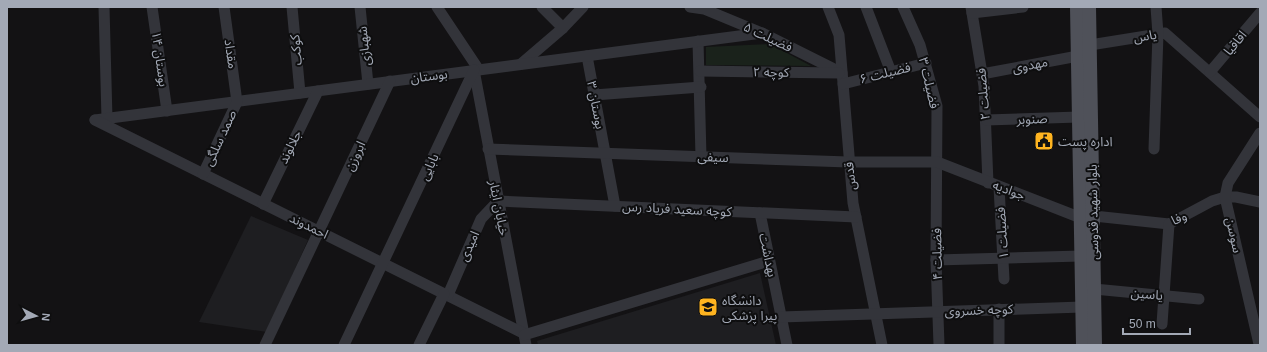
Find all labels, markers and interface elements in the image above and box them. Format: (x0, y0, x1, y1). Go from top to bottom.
street label: فضیلت ۵ (741, 19, 795, 55)
street label: شهبازی (354, 25, 375, 67)
street label: یاس (1132, 27, 1158, 46)
street label: اقاقیا (1221, 28, 1250, 58)
street label: بوستان ۱۴ (148, 30, 171, 88)
street label: کوکب (287, 33, 305, 66)
street label: مقداد (222, 38, 241, 70)
street label: مهدوی (1011, 54, 1049, 77)
street label: فضیلت ۳ (916, 56, 942, 110)
street label: فضیلت ۶ (858, 59, 912, 87)
street label: کوچه ۲ (753, 64, 790, 82)
street label: بوستان (410, 66, 449, 87)
street label: فضیلت ۲ (973, 67, 993, 121)
street label: بوستان ۳ (583, 80, 608, 130)
street label: صمد سلگی (201, 107, 241, 169)
street label: صنوبر (1015, 111, 1048, 127)
street label: جلالوند (276, 128, 305, 166)
public building icon: اداره پست (1033, 130, 1055, 152)
place label: اداره پست (1058, 134, 1113, 151)
street label: ابروزن (342, 139, 369, 174)
street label: سیفی (697, 149, 729, 166)
street label: بابایی (416, 151, 443, 183)
street label: قدس (841, 161, 860, 191)
street label: بلوار شهید قدوسی (1085, 164, 1102, 260)
street label: جوادیه (991, 177, 1028, 203)
street label: خیابان ایثار (485, 178, 512, 238)
street label: کوچه سعید فریاد رس (622, 199, 733, 221)
street label: فضیلت ۱ (993, 206, 1011, 260)
street label: وفا (1169, 208, 1189, 228)
street label: احمدوند (287, 210, 331, 242)
street label: سوسن (1222, 216, 1245, 254)
street label: فضیلت ۴ (929, 228, 945, 280)
street label: امیدی (456, 229, 483, 264)
street label: بهداشت (755, 232, 780, 279)
street label: یاسین (1130, 285, 1164, 304)
place label: دانشگاه پیرا پزشکی (722, 293, 777, 325)
north arrow (16, 296, 56, 336)
school or university icon: دانشگاه پیرا پزشکی (697, 296, 719, 318)
street label: کوچه خسروی (944, 301, 1014, 321)
scale bar (1123, 310, 1190, 336)
text: N (40, 312, 52, 322)
text: 50 m (1129, 317, 1156, 331)

